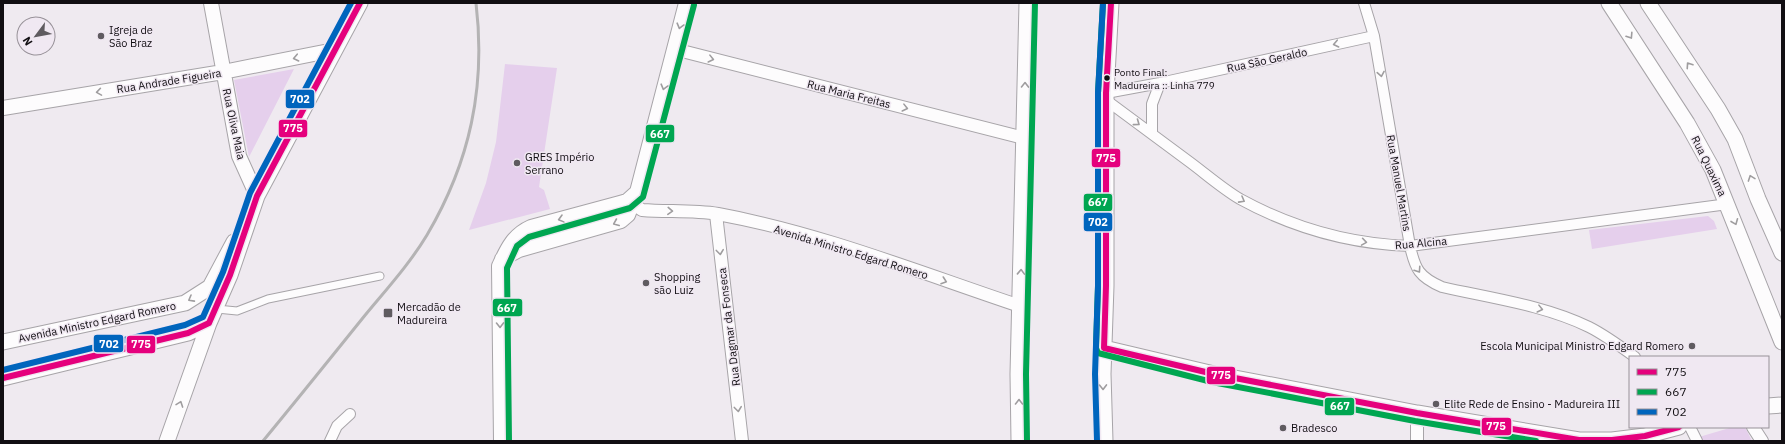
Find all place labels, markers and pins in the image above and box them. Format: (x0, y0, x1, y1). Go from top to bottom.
place label: Igreja de São Braz (109, 23, 153, 50)
marker: Igreja de São Braz (96, 31, 106, 41)
place label: Ponto Final: Madureira :: Linha 779 (1114, 66, 1215, 92)
marker: Ponto Final: Madureira :: Linha 779 (1102, 73, 1112, 83)
place label: GRES Império Serrano (525, 150, 594, 177)
marker: GRES Império Serrano (512, 158, 522, 168)
place label: Shopping são Luiz (654, 270, 701, 297)
marker: Shopping são Luiz (641, 278, 651, 288)
place label: Mercadão de Madureira (397, 300, 461, 327)
marker: Mercadão de Madureira (382, 307, 394, 319)
place label: Escola Municipal Ministro Edgard Romero (1480, 339, 1684, 353)
marker: Escola Municipal Ministro Edgard Romero (1687, 341, 1697, 351)
place label: Elite Rede de Ensino - Madureira III (1444, 397, 1620, 411)
marker: Elite Rede de Ensino - Madureira III (1431, 399, 1441, 409)
place label: Bradesco (1291, 421, 1337, 435)
marker: Bradesco (1278, 423, 1288, 433)

